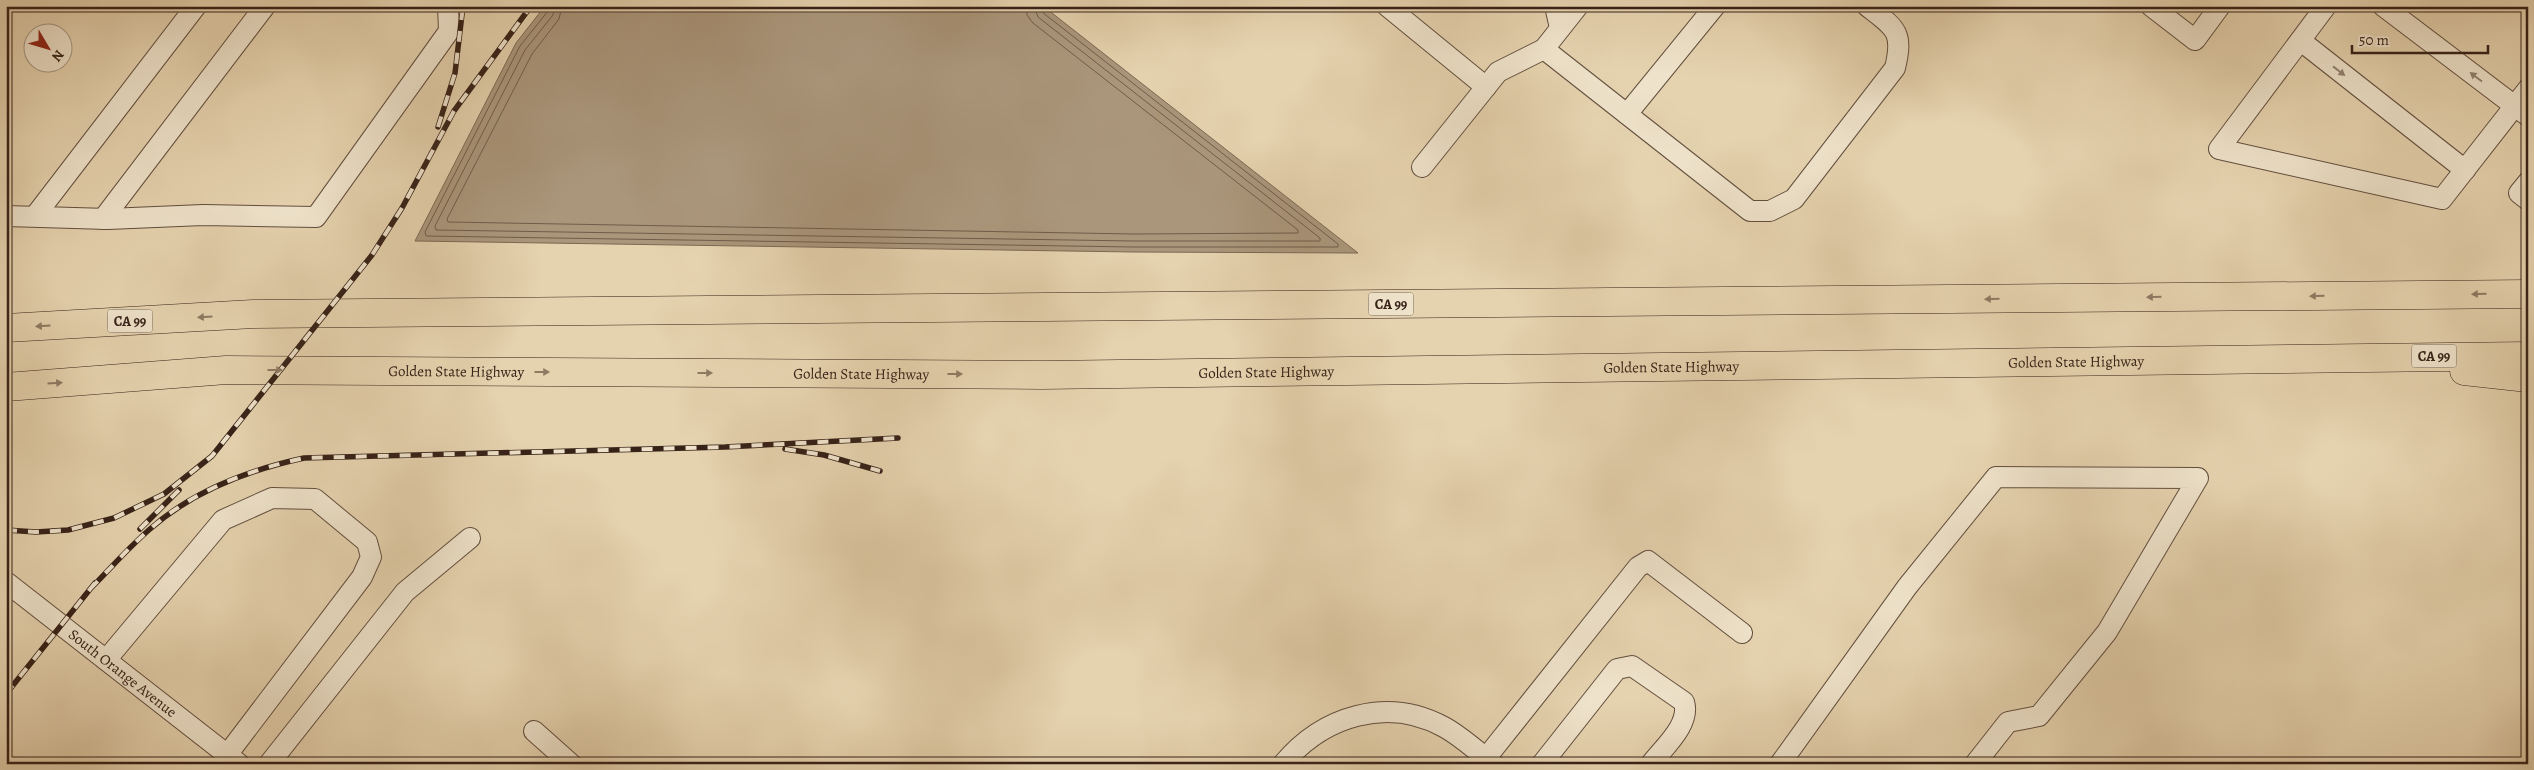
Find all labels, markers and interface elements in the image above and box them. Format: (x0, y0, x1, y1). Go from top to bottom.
north arrow (22, 22, 72, 72)
scale bar (2352, 22, 2488, 54)
text: 50 m (2359, 30, 2389, 50)
text: N (47, 46, 68, 66)
one-way arrow (2332, 66, 2345, 77)
one-way arrow (2470, 71, 2483, 82)
one-way arrow (2471, 290, 2487, 298)
road number: CA 99 (1368, 292, 1414, 316)
one-way arrow (2308, 292, 2324, 300)
one-way arrow (2146, 293, 2162, 301)
one-way arrow (1983, 295, 1999, 303)
road number: CA 99 (108, 310, 152, 332)
one-way arrow (196, 313, 212, 321)
one-way arrow (34, 322, 50, 330)
road number: CA 99 (2412, 344, 2456, 368)
street label: Golden State Highway (2008, 351, 2145, 373)
street label: Golden State Highway (1603, 356, 1740, 378)
street label: Golden State Highway (388, 361, 525, 382)
street label: Golden State Highway (1198, 361, 1335, 383)
street label: Golden State Highway (793, 363, 930, 384)
one-way arrow (267, 366, 283, 374)
one-way arrow (535, 368, 551, 376)
one-way arrow (697, 369, 713, 377)
one-way arrow (947, 370, 963, 378)
one-way arrow (47, 379, 63, 387)
street label: South Orange Avenue (64, 624, 181, 722)

